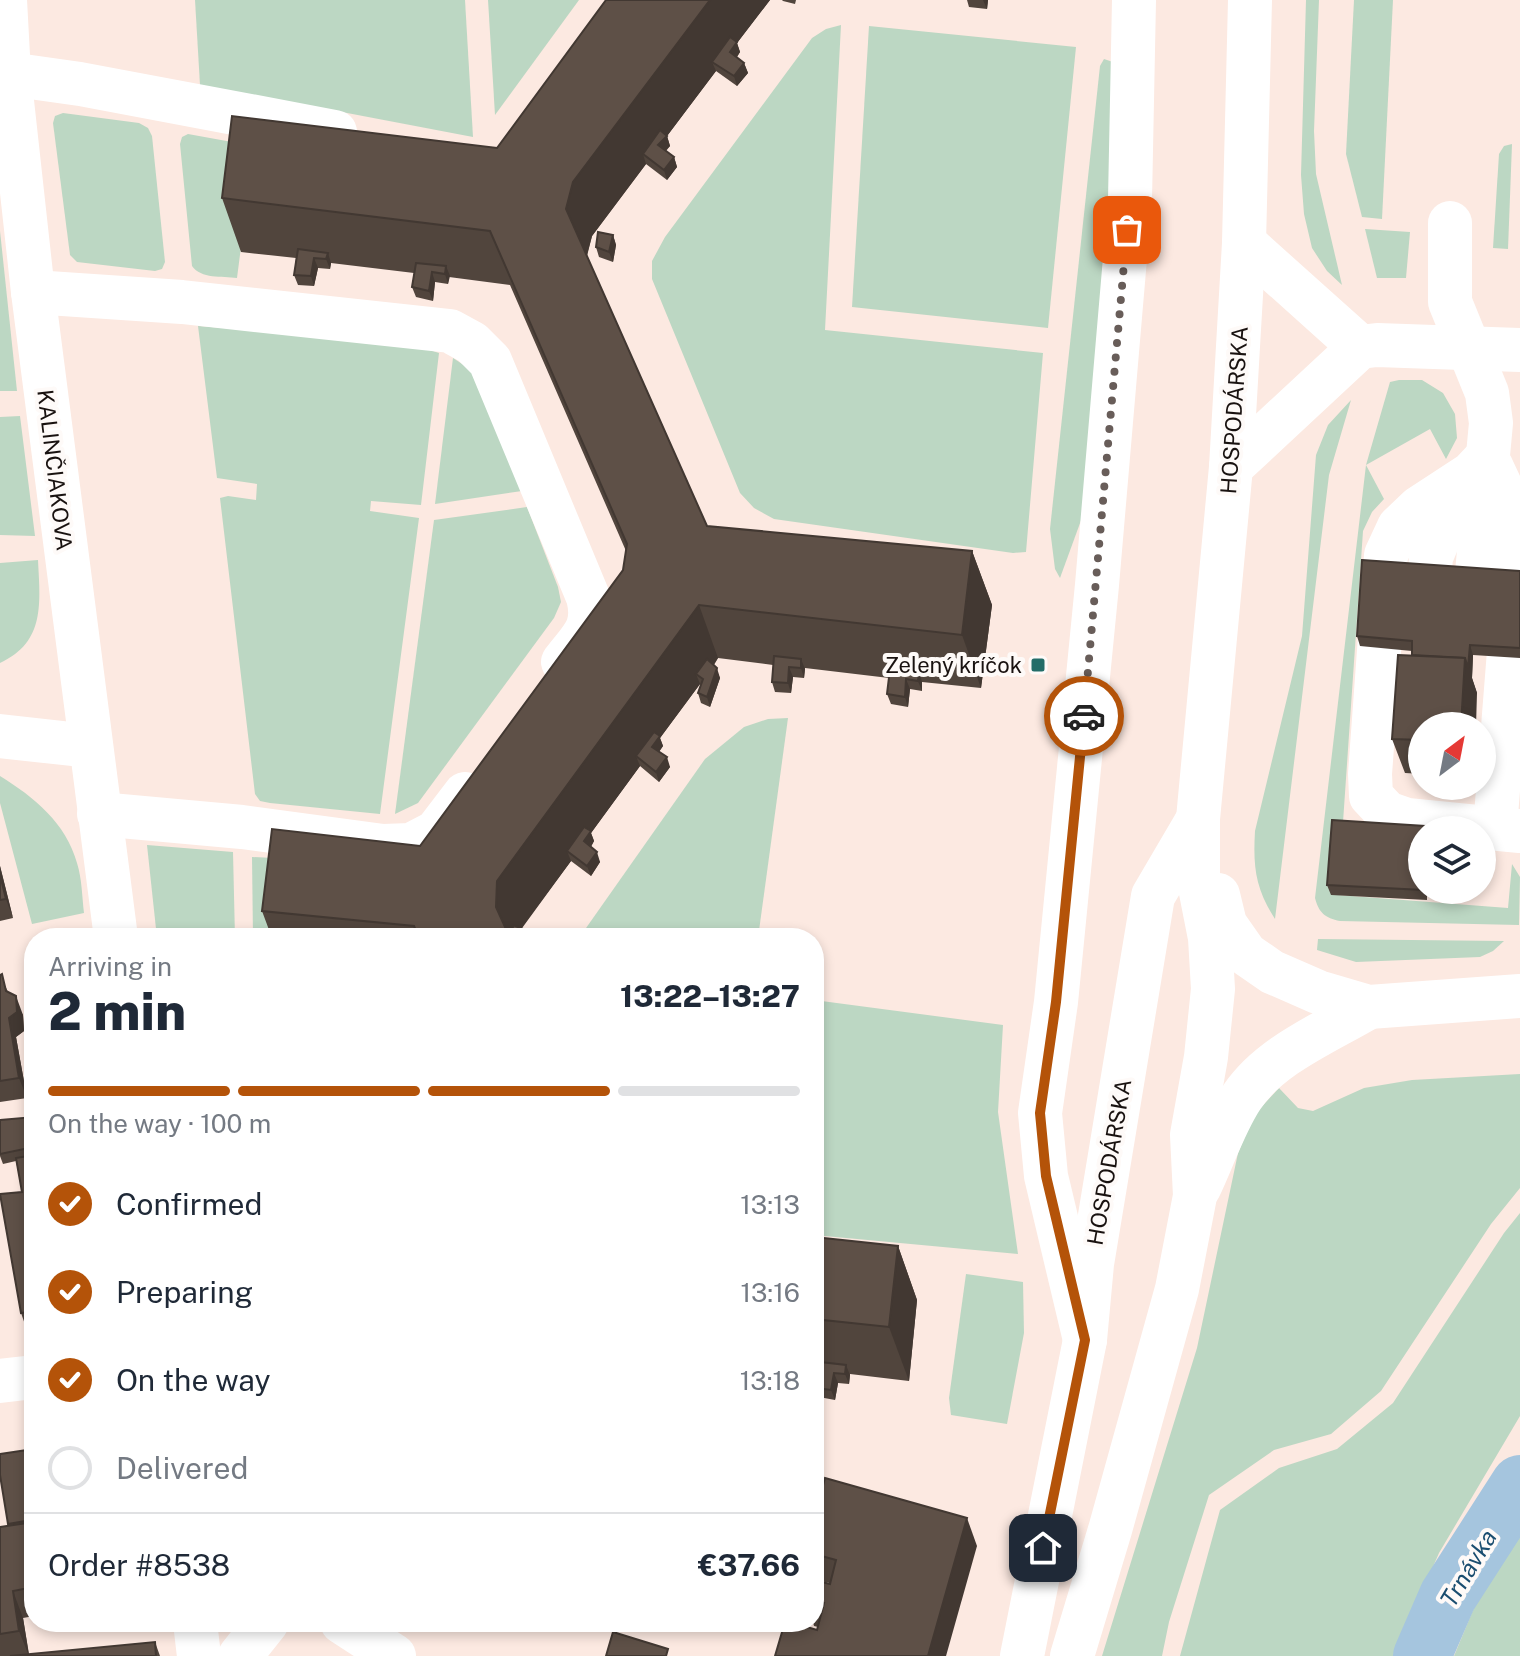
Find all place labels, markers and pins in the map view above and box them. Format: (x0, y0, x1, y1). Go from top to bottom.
pin (1093, 196, 1161, 264)
place label: Zelený kríčok (885, 652, 1022, 678)
marker: Zelený kríčok (1029, 656, 1047, 674)
pin (1009, 1514, 1077, 1582)

